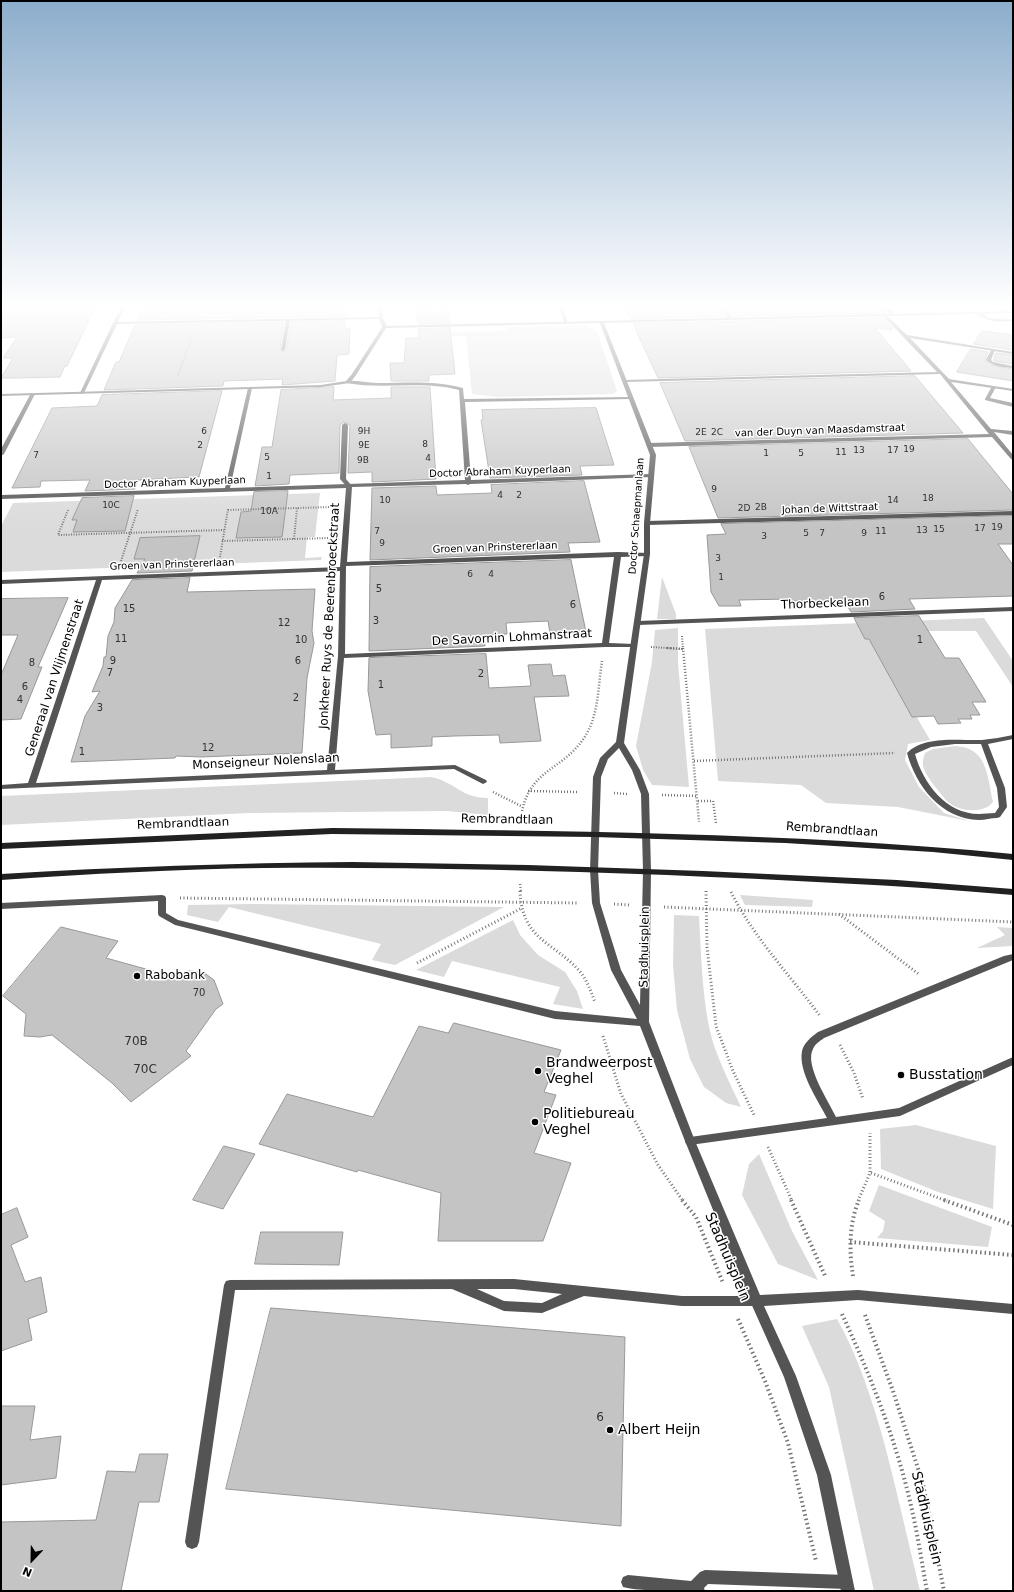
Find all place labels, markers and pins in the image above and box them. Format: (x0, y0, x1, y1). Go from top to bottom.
place label: Rabobank (145, 969, 205, 983)
marker: Rabobank (132, 971, 142, 981)
place label: Brandweerpost Veghel (546, 1055, 652, 1088)
marker: Brandweerpost Veghel (533, 1066, 543, 1076)
place label: Busstation (909, 1067, 983, 1083)
marker: Busstation (896, 1070, 906, 1080)
place label: Politiebureau Veghel (543, 1106, 635, 1138)
marker: Politiebureau Veghel (530, 1117, 540, 1127)
place label: Albert Heijn (618, 1422, 700, 1438)
marker: Albert Heijn (605, 1425, 615, 1435)

